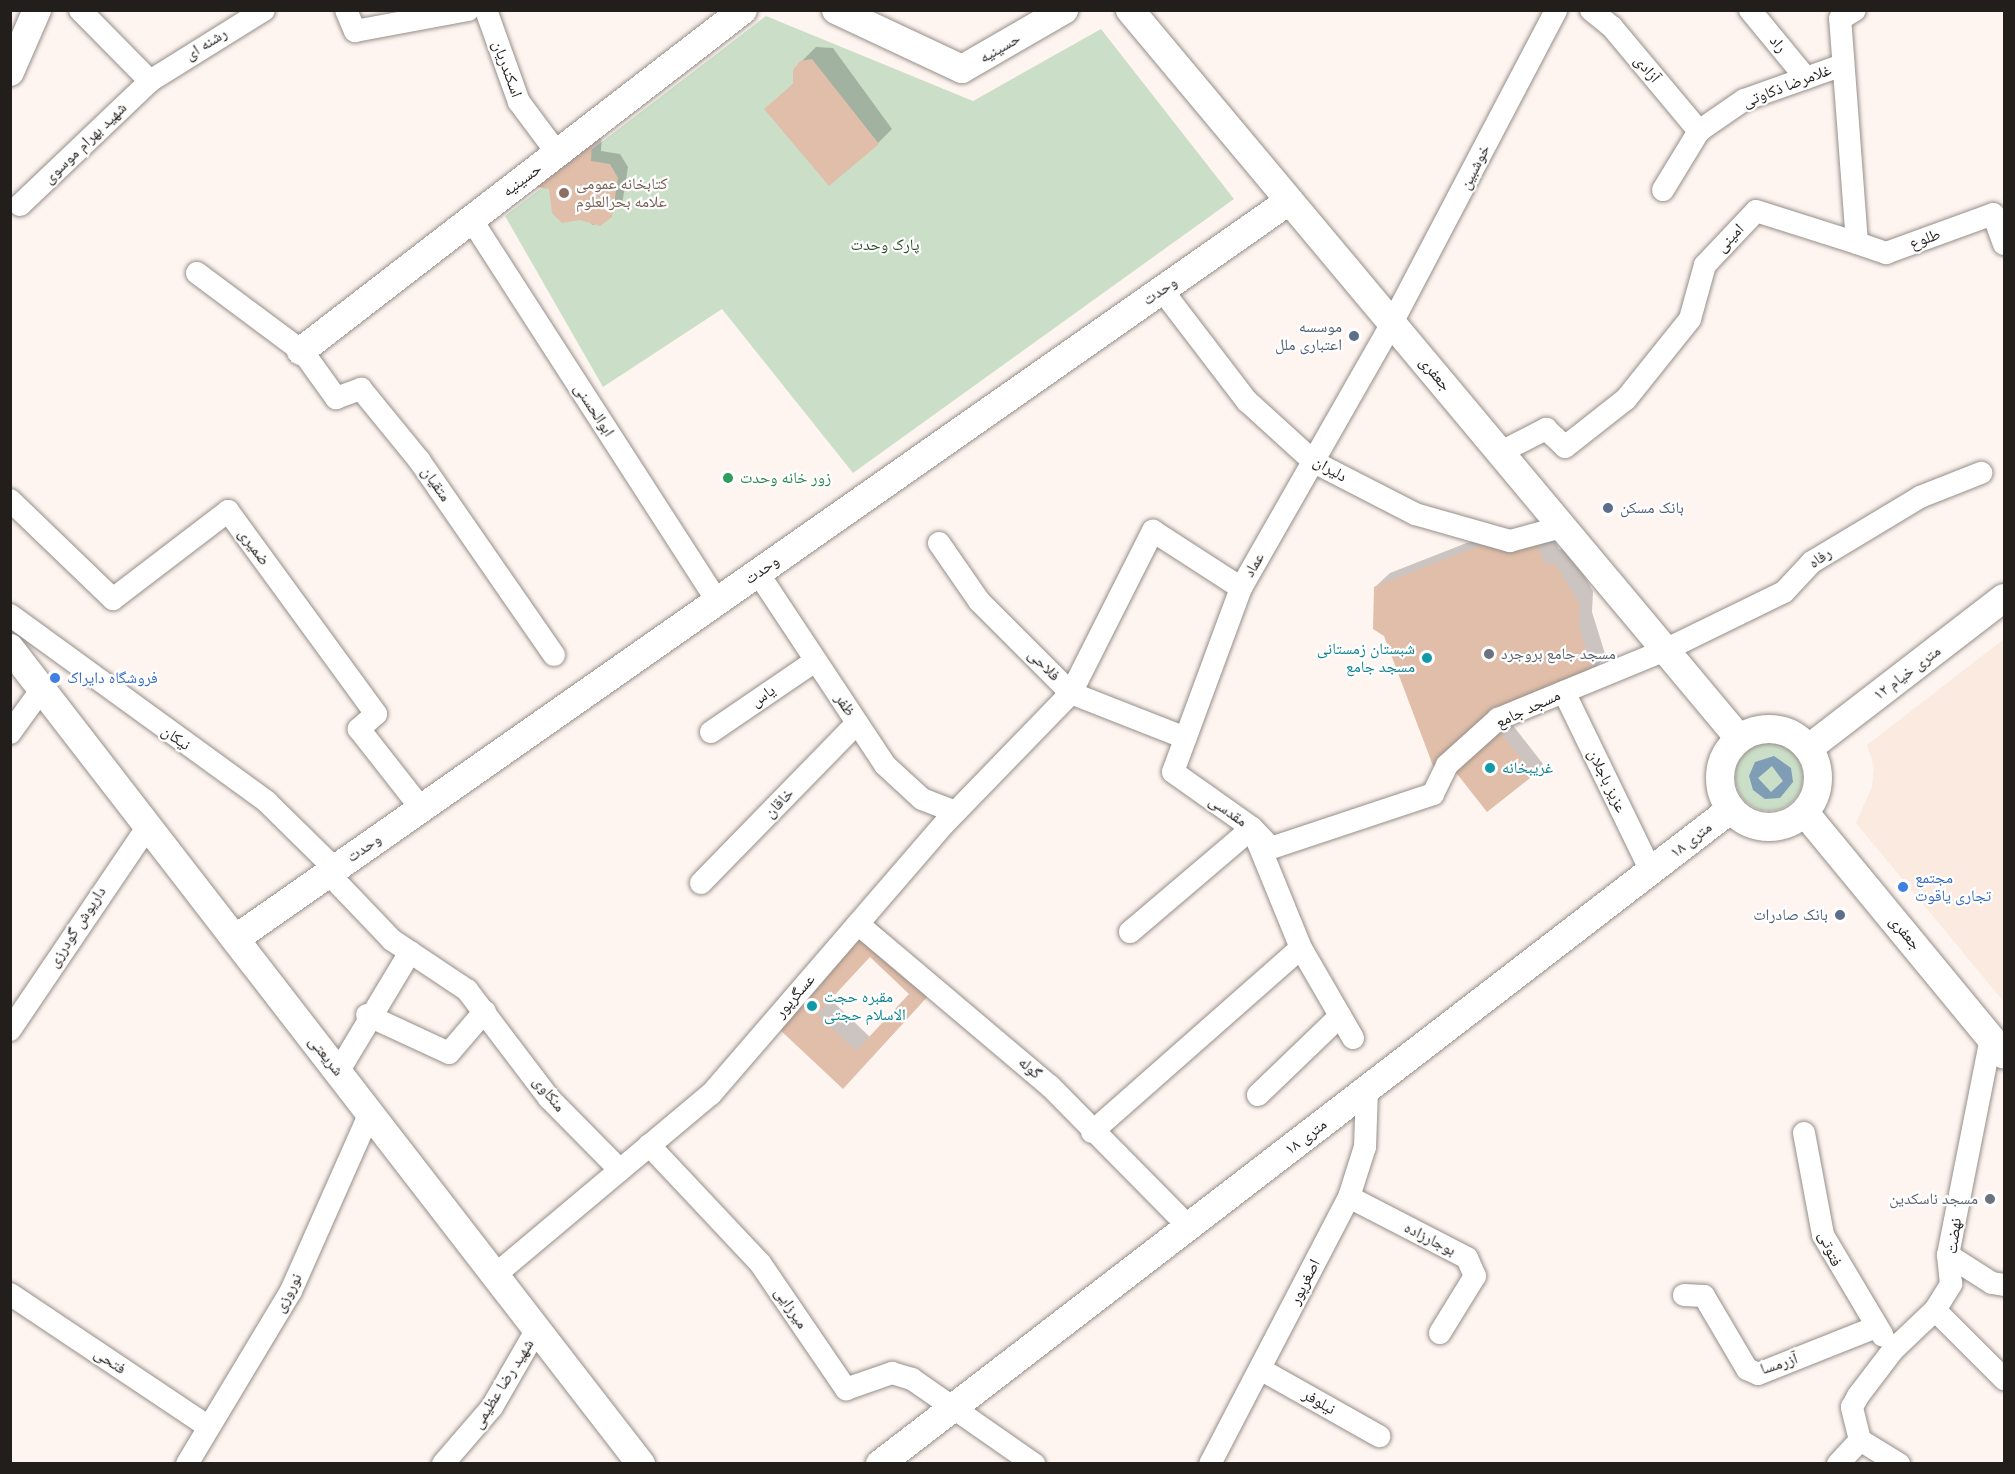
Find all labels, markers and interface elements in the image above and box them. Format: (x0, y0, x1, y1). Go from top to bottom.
street label: رشنه ای (181, 24, 231, 64)
street label: حسینیه (976, 29, 1024, 67)
street label: راد (1765, 31, 1791, 57)
street label: اسکندریان (488, 38, 526, 100)
street label: آزادی (1630, 51, 1664, 87)
street label: غلامرضا ذکاوتی (1740, 60, 1834, 112)
street label: شهید بهرام موسوی (39, 98, 131, 188)
street label: خوشبین (1456, 141, 1494, 193)
street label: حسینیه (499, 159, 545, 201)
place label: کتابخانه عمومی علامه بحرالعلوم (576, 174, 668, 212)
marker: کتابخانه عمومی علامه بحرالعلوم (557, 186, 571, 200)
street label: امینی (1712, 220, 1748, 256)
street label: طلوع (1907, 225, 1943, 253)
park label: پارک وحدت (851, 235, 919, 255)
street label: وحدت (1139, 272, 1181, 310)
place label: موسسه اعتباری ملل (1275, 317, 1342, 355)
marker: موسسه اعتباری ملل (1347, 329, 1361, 343)
street label: جعفری (1415, 353, 1455, 395)
street label: ابوالحسنی (570, 380, 618, 440)
street label: دلیران (1310, 452, 1350, 486)
street label: متقیان (417, 463, 455, 505)
place label: زور خانه وحدت (740, 468, 831, 488)
marker: زور خانه وحدت (721, 471, 735, 485)
place label: بانک مسکن (1620, 498, 1684, 518)
marker: بانک مسکن (1601, 501, 1615, 515)
street label: ضمیری (234, 525, 274, 569)
street label: رفاه (1805, 543, 1835, 573)
street label: عماد (1239, 549, 1269, 581)
street label: وحدت (741, 551, 783, 589)
place label: شبستان زمستانی مسجد جامع (1317, 639, 1415, 677)
street label: ۱۲ متری خیام (1869, 641, 1945, 705)
place label: مسجد جامع بروجرد (1501, 644, 1616, 664)
street label: فلاحی (1024, 645, 1064, 685)
marker: مسجد جامع بروجرد (1482, 647, 1496, 661)
marker: شبستان زمستانی مسجد جامع (1420, 651, 1434, 665)
place label: فروشگاه دایراک (67, 668, 158, 688)
marker: فروشگاه دایراک (48, 671, 62, 685)
street label: یاس (747, 681, 779, 711)
street label: مسجد جامع (1493, 686, 1563, 732)
street label: ظفر (831, 690, 859, 720)
street label: نیکان (158, 721, 194, 755)
street label: عزیز باجلان (1583, 746, 1631, 816)
place label: غریبخانه (1502, 758, 1553, 778)
marker: غریبخانه (1483, 761, 1497, 775)
street label: خاقان (760, 784, 798, 822)
street label: مقدسی (1205, 791, 1251, 831)
street label: ۱۸ متری (1666, 818, 1716, 862)
street label: وحدت (343, 829, 385, 867)
place label: مجتمع تجاری یاقوت (1915, 868, 1991, 906)
marker: مجتمع تجاری یاقوت (1896, 880, 1910, 894)
street label: داریوش گودرزی (44, 883, 110, 971)
place label: بانک صادرات (1753, 905, 1828, 925)
marker: بانک صادرات (1833, 908, 1847, 922)
street label: جعفری (1885, 912, 1925, 954)
street label: عسگرپور (771, 970, 819, 1022)
place label: مقبره حجت الاسلام حجتی (824, 987, 906, 1025)
marker: مقبره حجت الاسلام حجتی (805, 999, 819, 1013)
street label: شریعتی (304, 1032, 348, 1080)
street label: گوله (1014, 1053, 1046, 1083)
street label: منکاوی (529, 1072, 569, 1116)
street label: ۱۸ متری (1281, 1115, 1331, 1159)
place label: مسجد ناسکدین (1889, 1189, 1978, 1209)
marker: مسجد ناسکدین (1983, 1192, 1997, 1206)
street label: نهضت (1942, 1217, 1966, 1255)
street label: بوجارزاده (1401, 1218, 1459, 1260)
street label: فتوتی (1814, 1228, 1846, 1270)
street label: اصغرپور (1285, 1256, 1325, 1308)
street label: نوروزی (270, 1270, 306, 1316)
street label: میرزایی (770, 1284, 812, 1332)
street label: شهید رضا عظیمی (468, 1336, 538, 1432)
street label: فتحی (90, 1343, 130, 1379)
street label: آزرمسا (1758, 1349, 1800, 1379)
street label: نیلوفر (1299, 1385, 1339, 1419)

